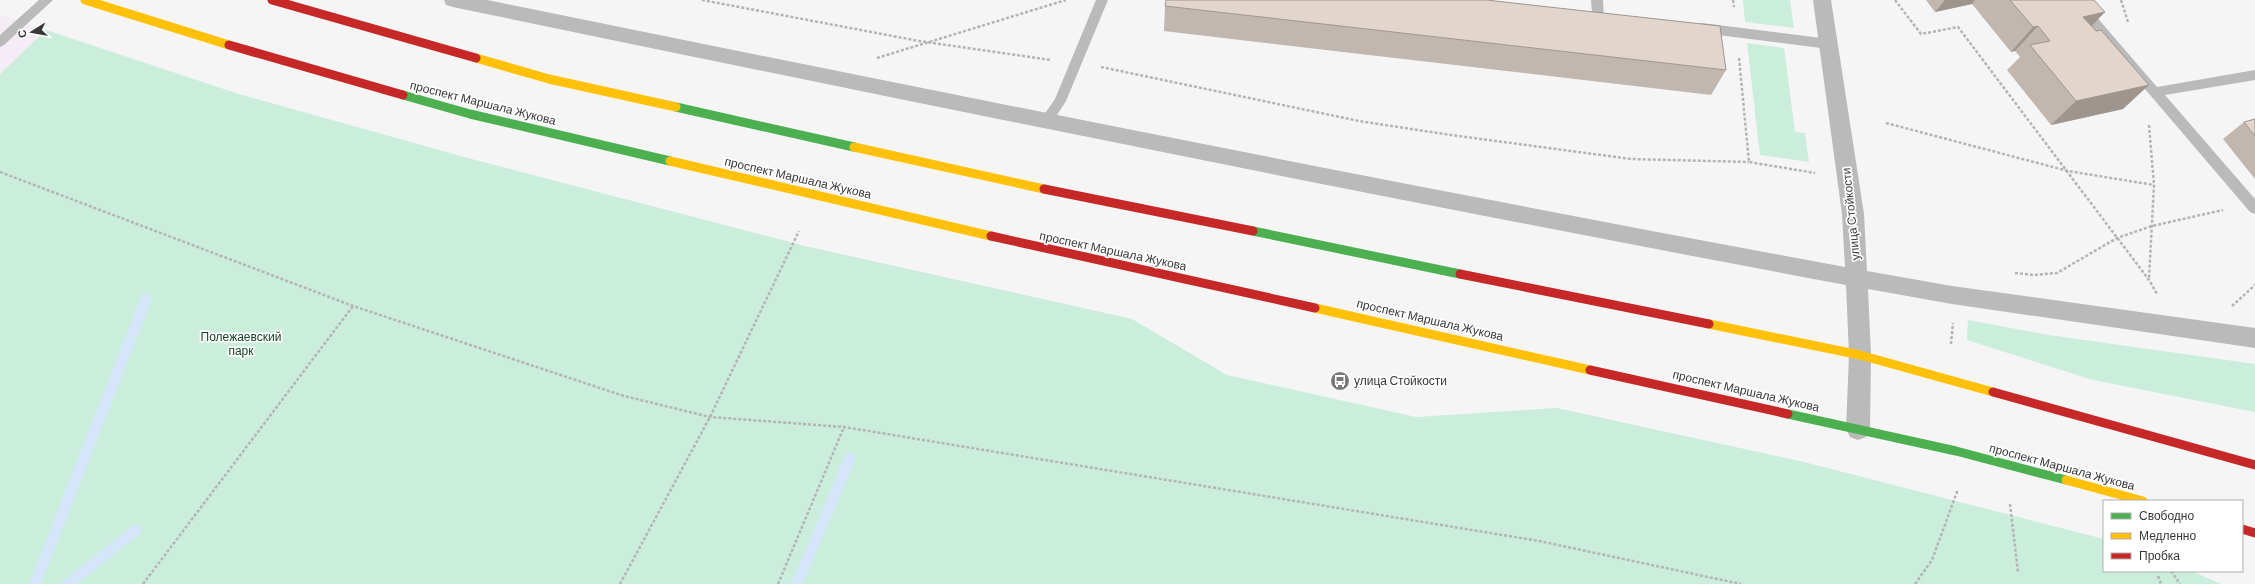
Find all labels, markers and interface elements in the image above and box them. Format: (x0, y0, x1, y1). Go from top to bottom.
north arrow (12, 12, 52, 52)
text: С (15, 29, 29, 39)
street label: проспект Маршала Жукова (408, 77, 558, 128)
street label: проспект Маршала Жукова (723, 153, 873, 202)
street label: улица Стойкости (1838, 167, 1863, 261)
street label: проспект Маршала Жукова (1038, 228, 1188, 274)
street label: проспект Маршала Жукова (1355, 295, 1505, 344)
park label: Полежаевский парк (201, 329, 281, 358)
street label: проспект Маршала Жукова (1671, 366, 1821, 415)
bus stop icon: улица Стойкости (1329, 370, 1351, 392)
place label: улица Стойкости (1354, 373, 1447, 388)
street label: проспект Маршала Жукова (1988, 440, 2137, 493)
legend (2103, 500, 2243, 572)
text: Свободно (2139, 508, 2194, 523)
text: Медленно (2139, 528, 2196, 543)
text: Пробка (2139, 548, 2180, 563)

